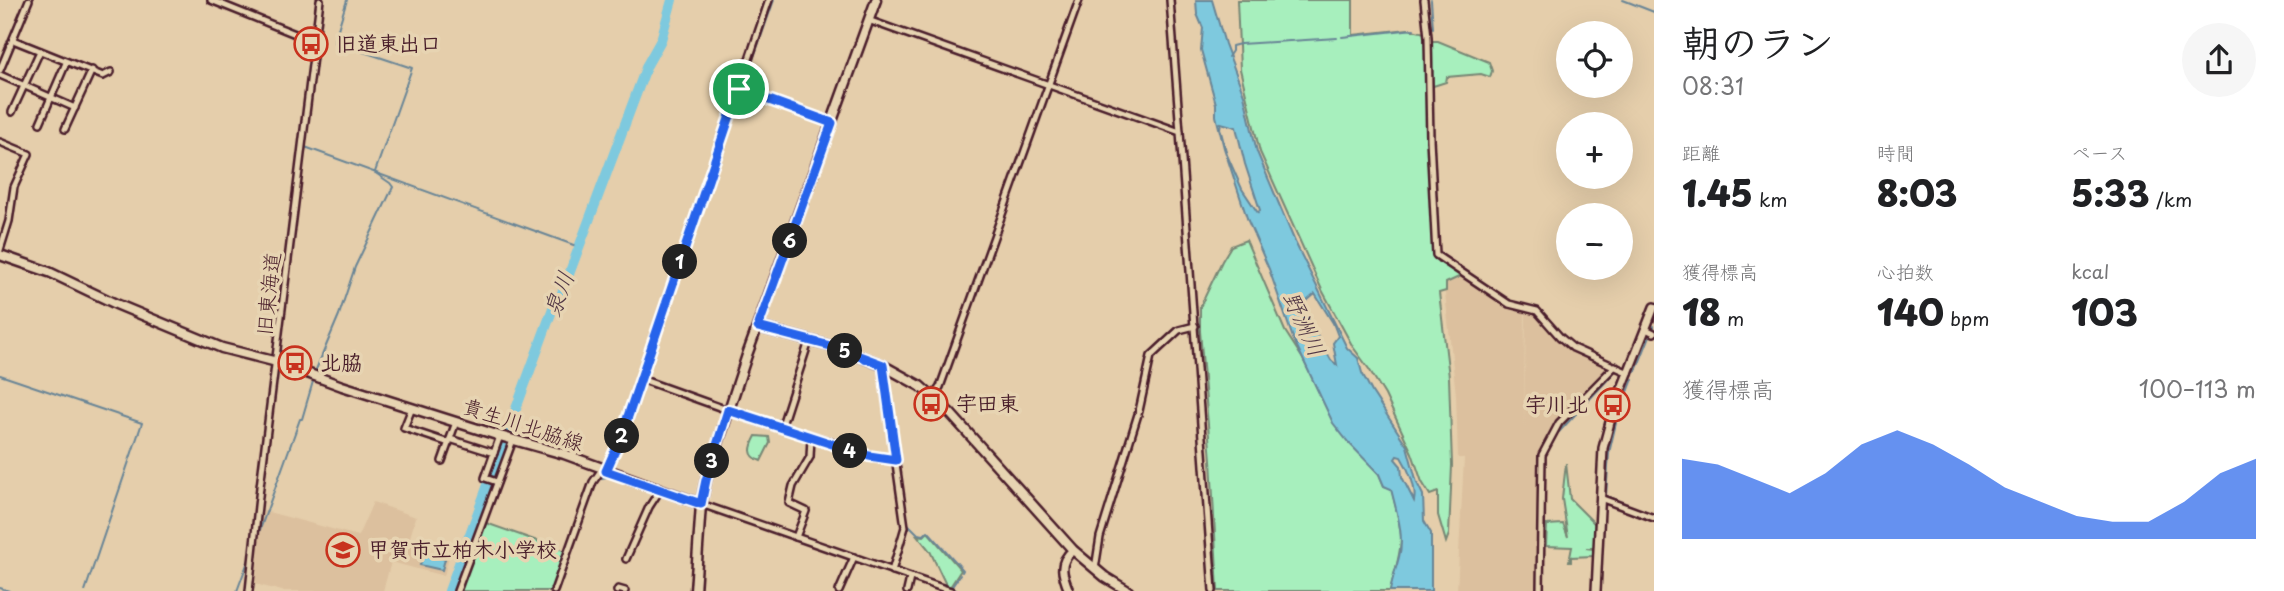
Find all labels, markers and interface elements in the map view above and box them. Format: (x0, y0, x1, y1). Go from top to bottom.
text: 朝のラン (1682, 13, 1834, 70)
map controls (1556, 21, 1633, 280)
button: locate (1556, 21, 1633, 98)
button: share (2182, 23, 2256, 97)
bus stop icon: 旧道東出口 (292, 25, 330, 63)
place label: 旧道東出口 (336, 26, 441, 58)
pin (709, 59, 769, 119)
text: 08:31 (1682, 68, 1744, 103)
icon: arrive (720, 70, 758, 108)
button: + (1556, 112, 1633, 189)
text: 距離 (1682, 138, 1720, 166)
text: 時間 (1877, 138, 1915, 166)
text: ペース (2071, 138, 2127, 166)
text: 1.45 (1682, 166, 1753, 219)
text: 8:03 (1877, 166, 1957, 219)
text: 5:33 (2071, 166, 2150, 219)
text: km (1753, 185, 1788, 213)
text: /km (2150, 185, 2192, 213)
button: − (1556, 203, 1633, 280)
pin: 6 (772, 224, 808, 258)
text: 6 (783, 226, 796, 254)
pin: 1 (662, 244, 698, 280)
text: 1 (675, 247, 684, 275)
street label: 旧東海道 (247, 250, 287, 337)
text: 獲得標高 (1682, 257, 1758, 285)
text: 心拍数 (1877, 257, 1934, 285)
text: kcal (2071, 257, 2109, 285)
water label: 泉川 (533, 266, 582, 321)
water label: 野洲川 (1275, 285, 1336, 362)
text: 18 (1682, 285, 1721, 338)
text: 140 (1877, 285, 1944, 338)
text: 103 (2071, 285, 2138, 338)
text: m (1721, 304, 1744, 332)
text: bpm (1944, 304, 1990, 332)
pin: 5 (828, 334, 862, 368)
text: 5 (838, 336, 851, 364)
bus stop icon: 北脇 (276, 344, 314, 382)
place label: 北脇 (320, 345, 362, 377)
text: 獲得標高 (1682, 371, 1774, 406)
text: 100–113 m (2139, 371, 2256, 406)
bus stop icon: 宇田東 (912, 385, 950, 423)
place label: 宇田東 (956, 386, 1019, 418)
bus stop icon: 宇川北 (1594, 386, 1632, 424)
place label: 宇川北 (1525, 387, 1588, 419)
street label: 貴生川北脇線 (459, 388, 588, 458)
pin: 2 (604, 418, 640, 453)
text: 2 (615, 421, 628, 449)
pin: 4 (832, 434, 868, 468)
text: 4 (843, 436, 856, 464)
pin: 3 (694, 444, 730, 478)
text: 3 (705, 446, 718, 474)
school or university icon: 甲賀市立柏木小学校 (324, 531, 362, 569)
place label: 甲賀市立柏木小学校 (368, 532, 557, 564)

